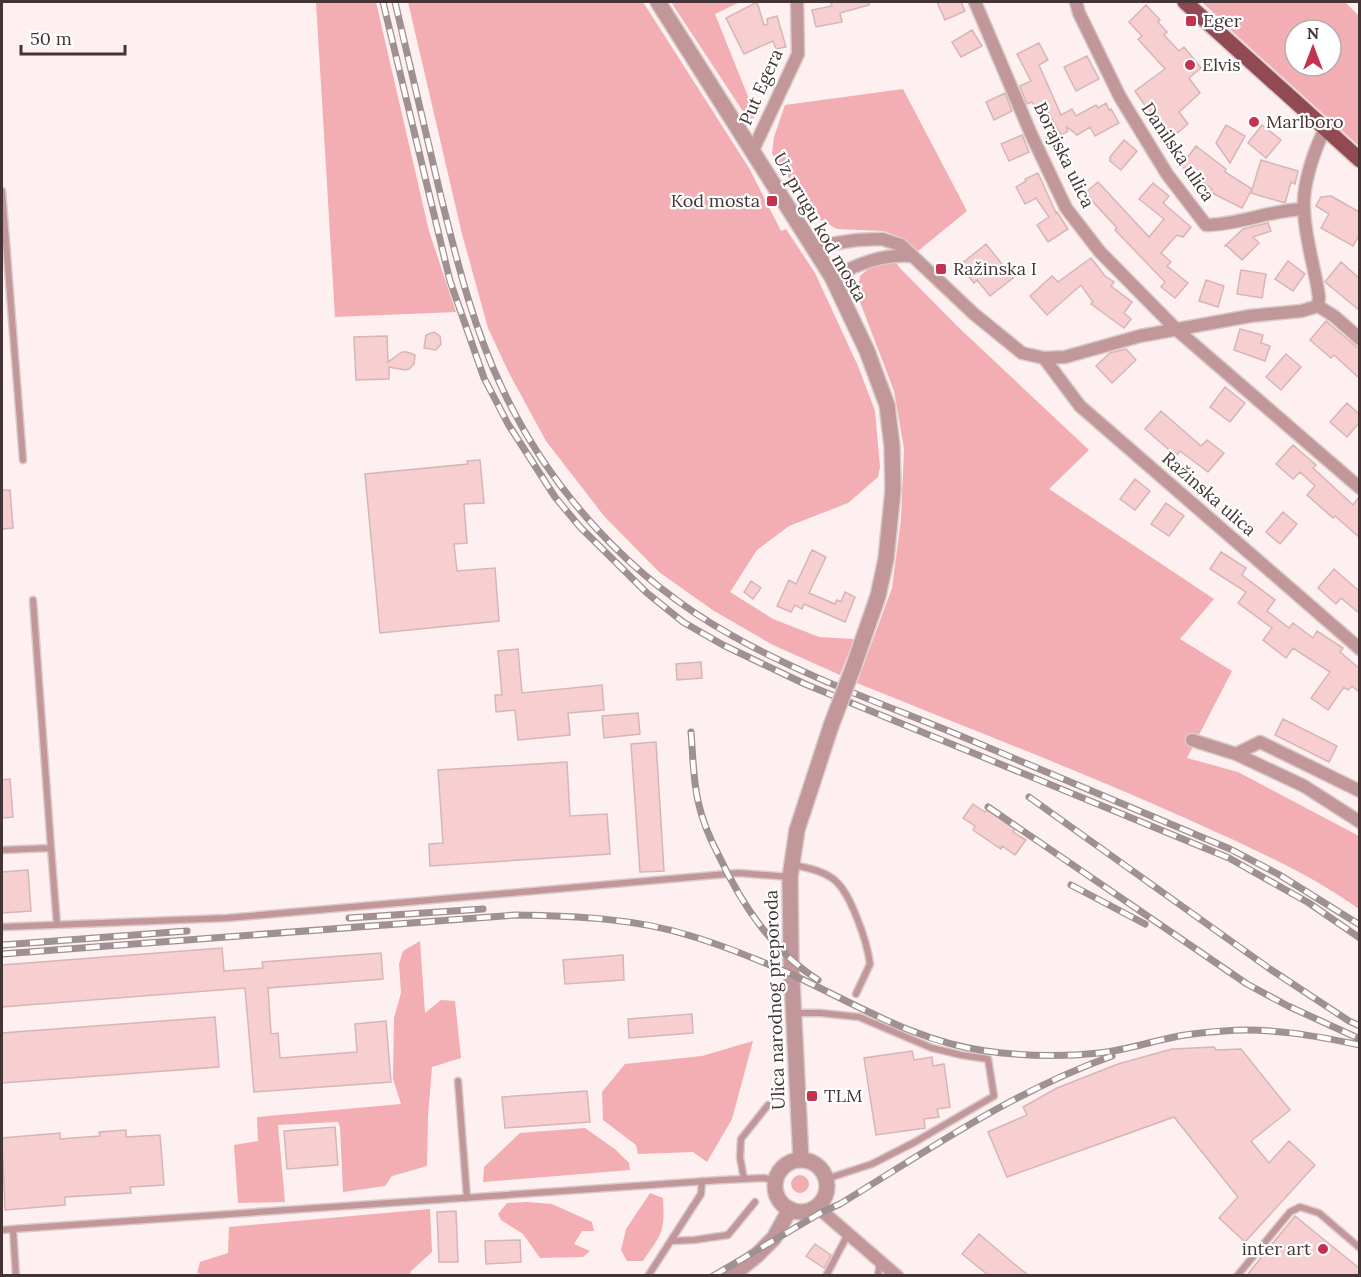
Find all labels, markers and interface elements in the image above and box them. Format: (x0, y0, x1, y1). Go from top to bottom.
place label: Eger (1203, 9, 1242, 32)
marker: Eger (1184, 14, 1198, 28)
scale bar (21, 18, 124, 56)
north arrow (1283, 18, 1343, 78)
text: N (1307, 23, 1319, 43)
text: 50 m (30, 27, 72, 50)
street label: Put Egera (734, 45, 788, 128)
place label: Elvis (1202, 53, 1241, 76)
marker: Elvis (1183, 58, 1197, 72)
street label: Borajska ulica (1029, 98, 1100, 211)
street label: Danilska ulica (1137, 98, 1220, 206)
place label: Marlboro (1266, 110, 1344, 133)
marker: Marlboro (1247, 115, 1261, 129)
street label: Uz prugu kod mosta (768, 148, 873, 305)
place label: Kod mosta (671, 189, 760, 212)
marker: Kod mosta (765, 194, 779, 208)
place label: Ražinska I (953, 257, 1037, 280)
marker: Ražinska I (934, 262, 948, 276)
street label: Ražinska ulica (1158, 446, 1261, 541)
street label: Ulica narodnog preporoda (759, 890, 790, 1110)
place label: TLM (824, 1084, 862, 1107)
marker: TLM (805, 1089, 819, 1103)
place label: inter art (1242, 1237, 1311, 1260)
marker: inter art (1316, 1242, 1330, 1256)

